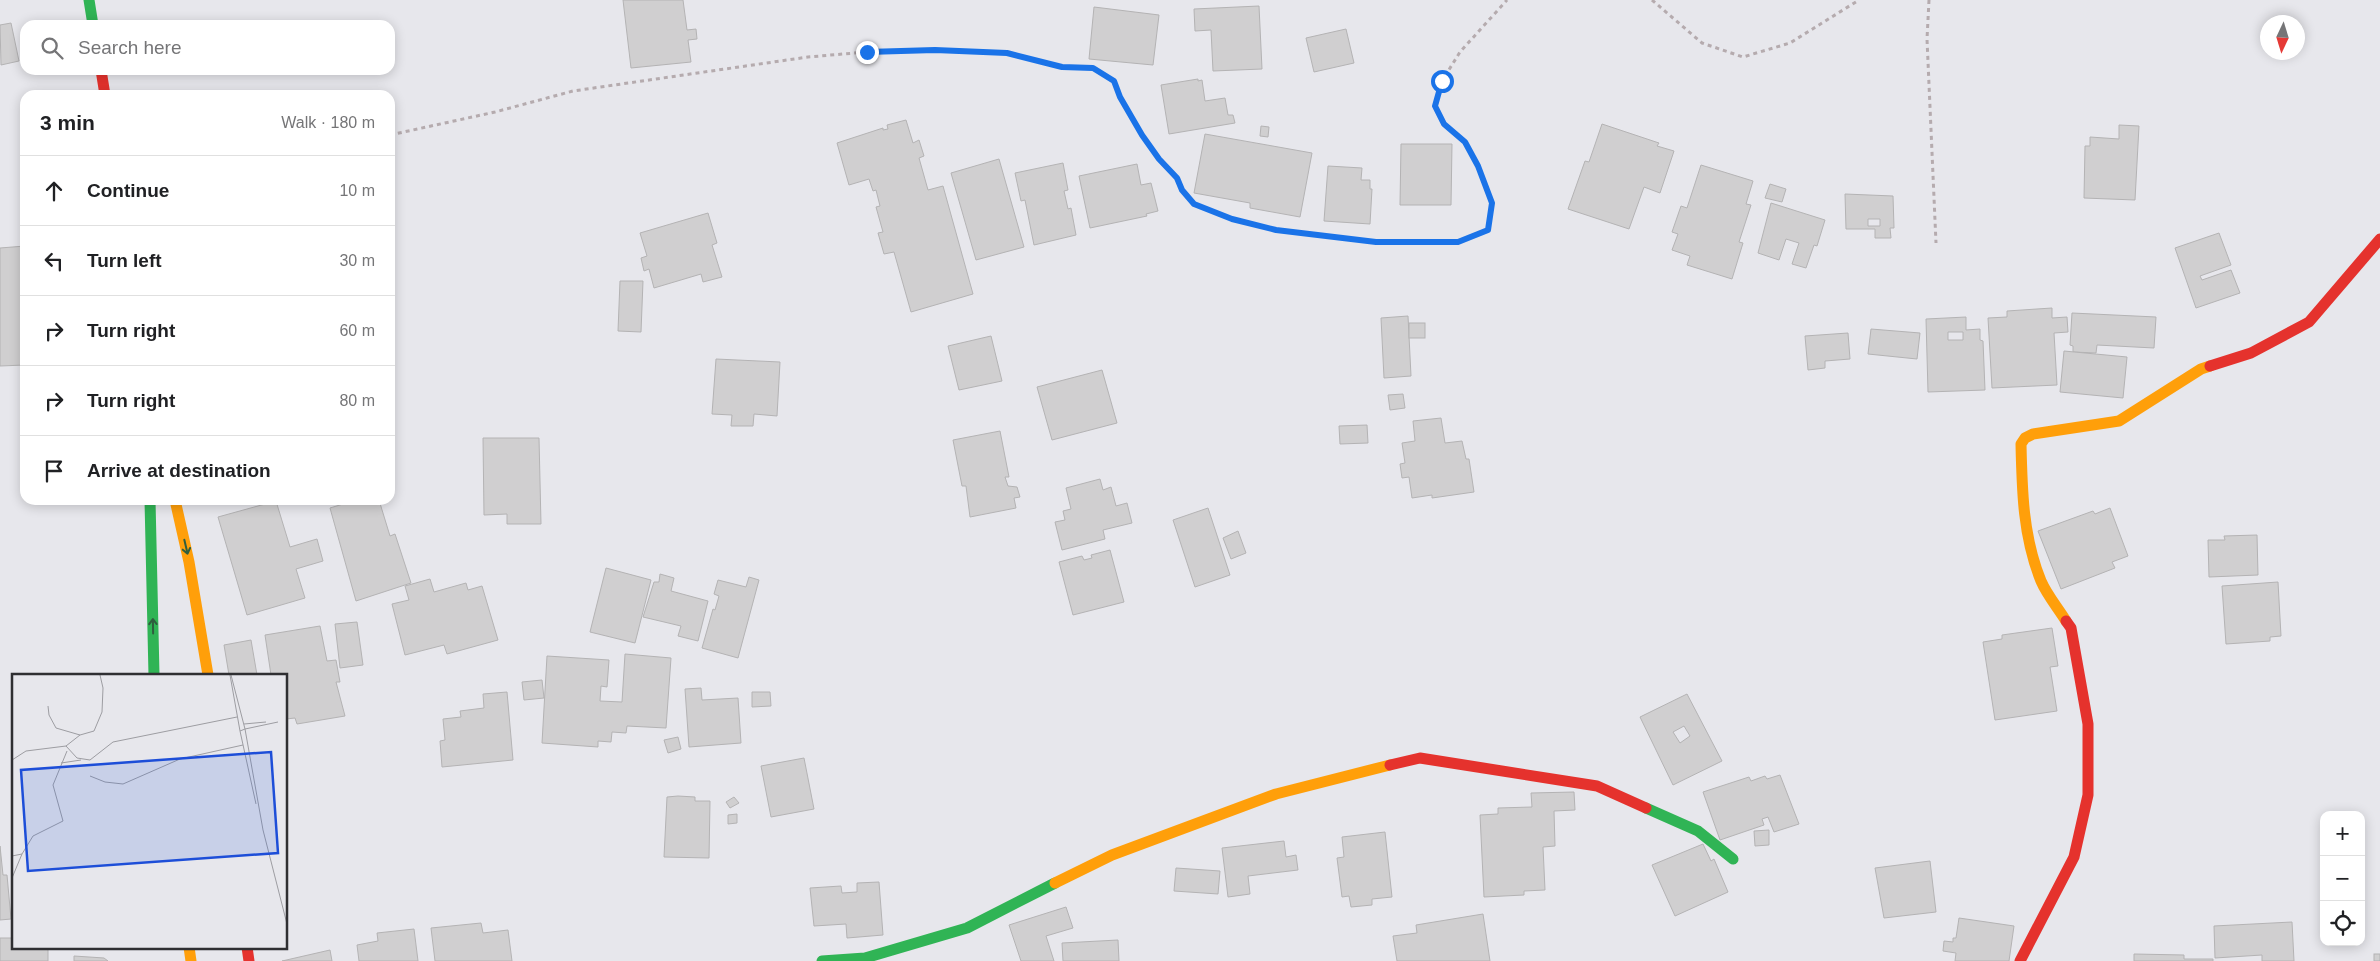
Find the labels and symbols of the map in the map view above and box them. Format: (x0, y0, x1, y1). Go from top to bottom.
north arrow (2260, 15, 2305, 60)
route end (856, 41, 879, 64)
route start (1431, 70, 1454, 93)
one-way arrow (182, 539, 191, 555)
one-way arrow (148, 618, 157, 634)
inset map (12, 674, 288, 948)

